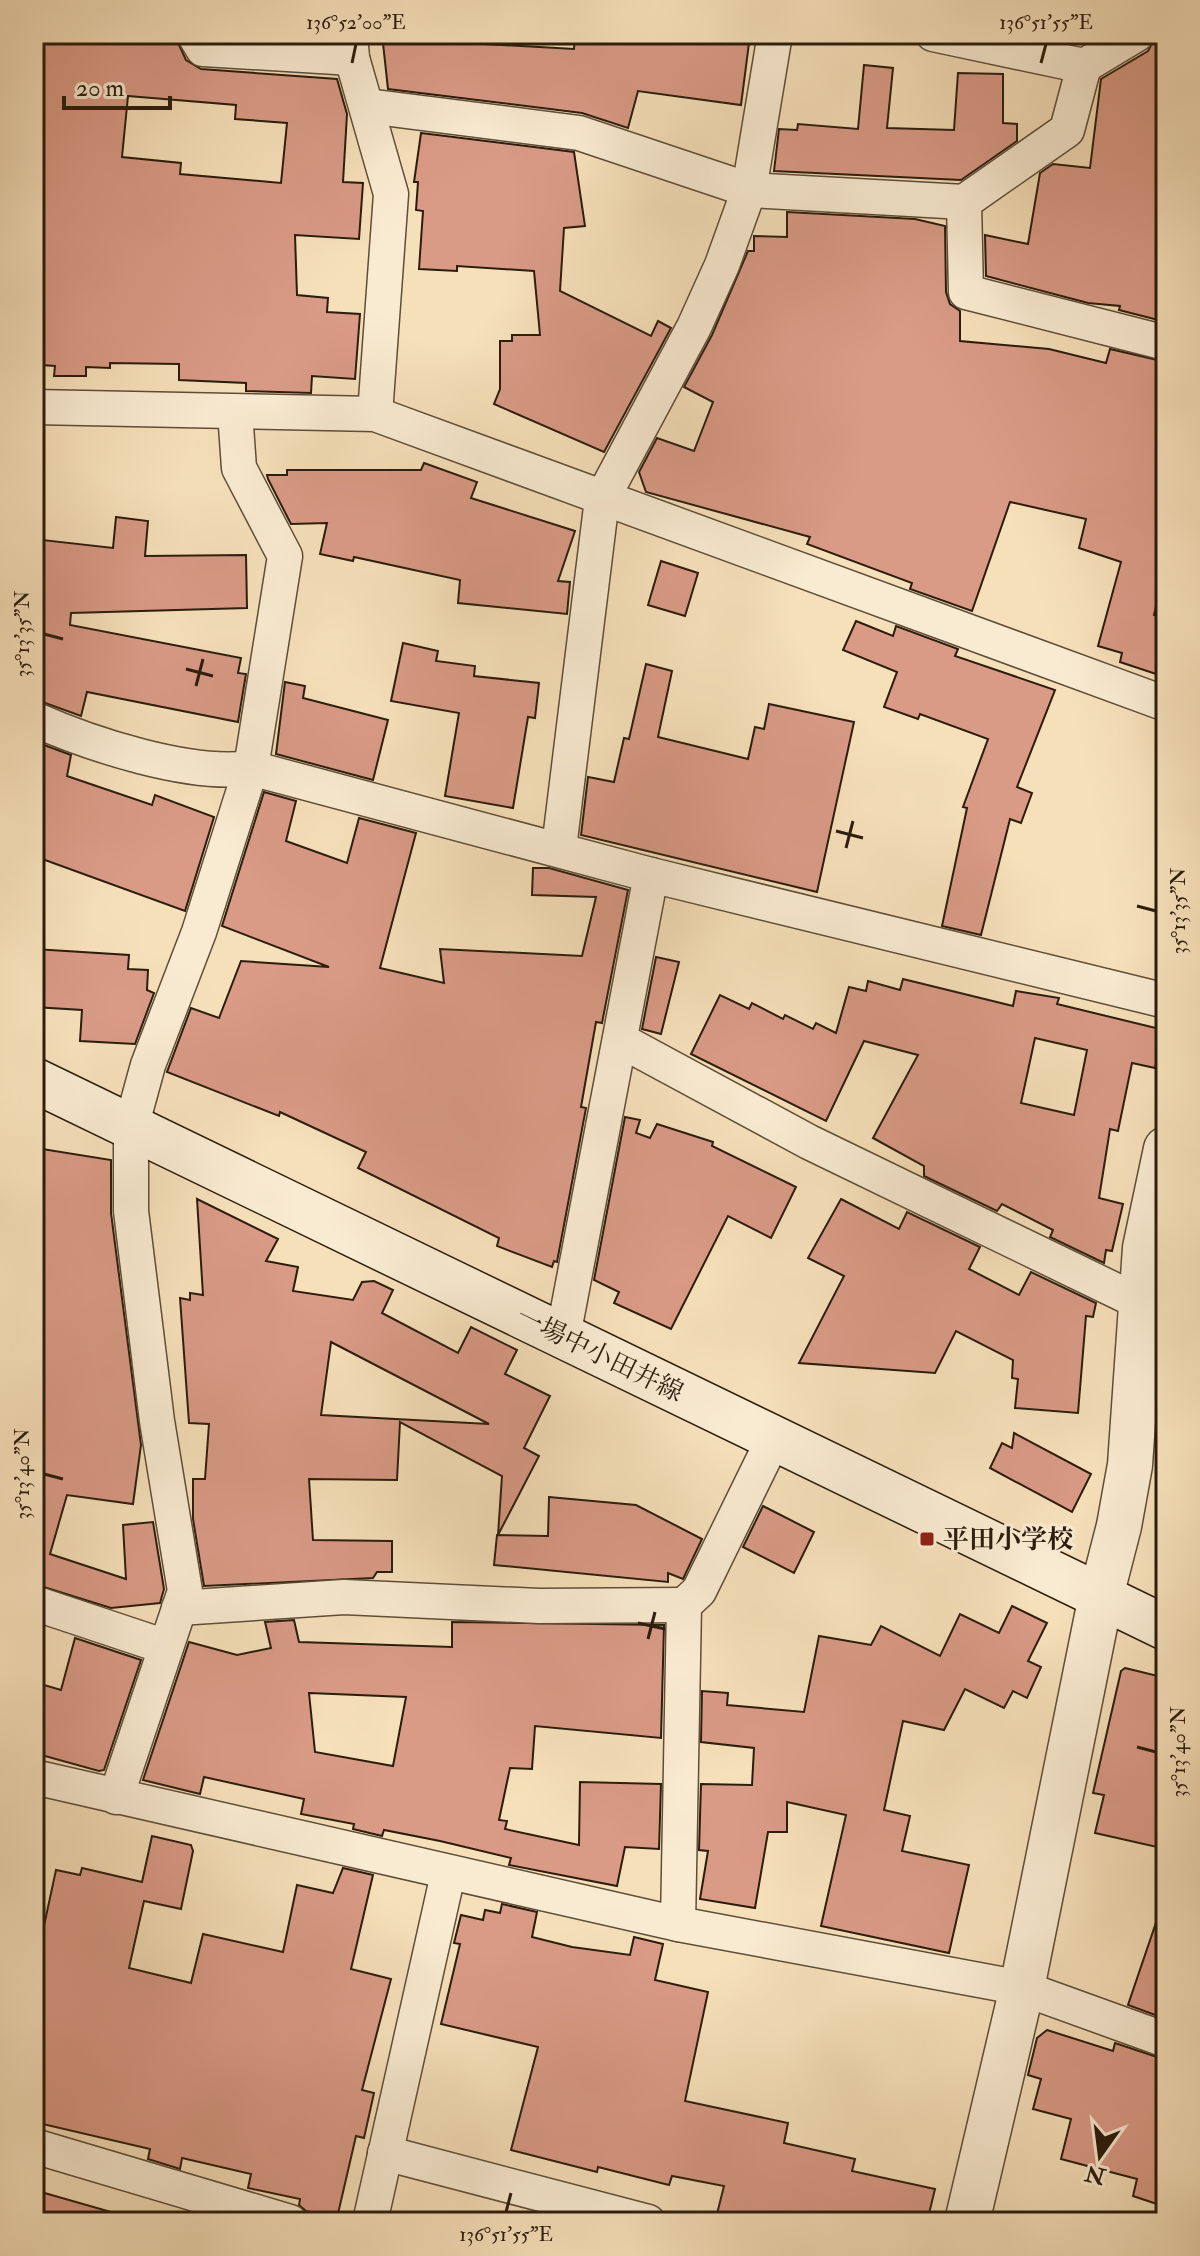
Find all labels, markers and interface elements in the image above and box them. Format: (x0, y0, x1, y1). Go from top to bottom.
text: 136°52'00"E (306, 10, 406, 35)
text: 136°51'55"E (999, 10, 1093, 35)
scale bar (64, 60, 170, 110)
text: 20 m (76, 73, 125, 104)
text: 35°13'35"N (10, 591, 35, 677)
text: 35°13'35"N (1166, 868, 1191, 954)
street label: 一場中小田井線 (511, 1301, 688, 1409)
text: 35°13'40"N (10, 1428, 35, 1520)
place label: 平田小学校 (943, 1524, 1073, 1556)
marker: 平田小学校 (918, 1530, 936, 1548)
text: 35°13'40"N (1166, 1706, 1191, 1798)
north arrow (1060, 2116, 1140, 2196)
text: N (1082, 2158, 1109, 2191)
text: 136°51'55"E (459, 2222, 553, 2247)

